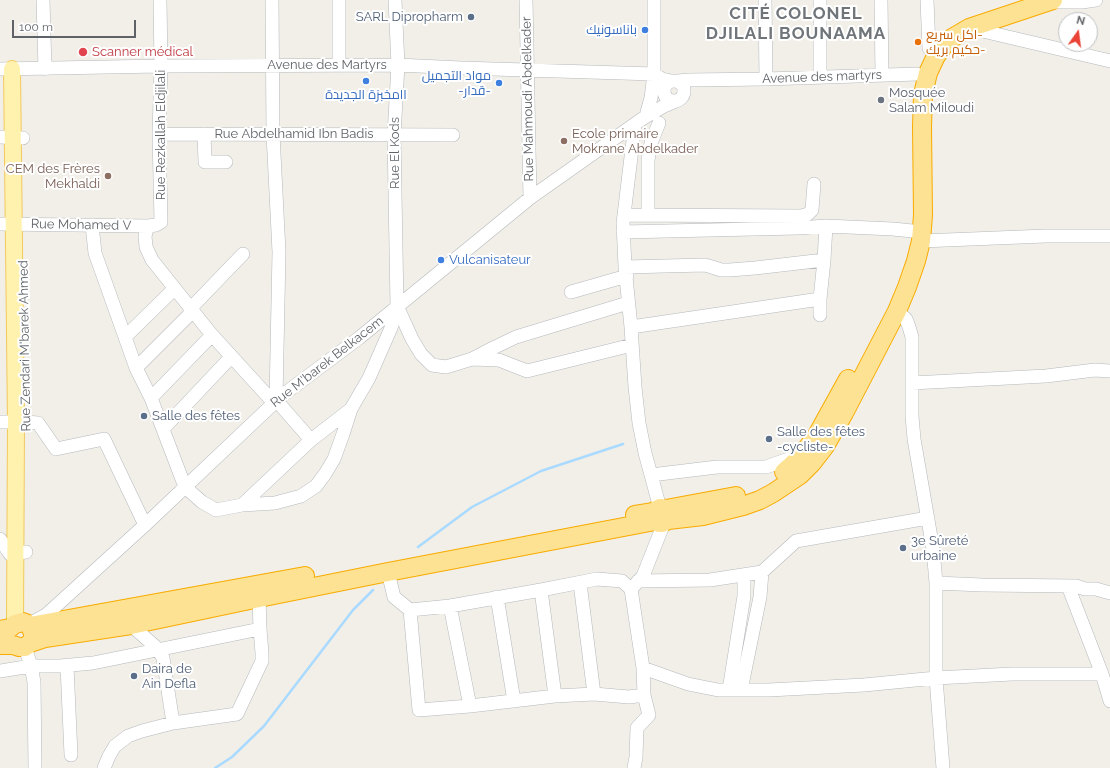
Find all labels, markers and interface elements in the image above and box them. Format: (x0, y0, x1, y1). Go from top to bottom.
district label: CITÉ COLONEL DJILALI BOUNAAMA (706, 4, 886, 44)
place label: SARL Dipropharm (356, 9, 463, 25)
scale bar (14, 12, 138, 38)
marker: SARL Dipropharm (466, 12, 476, 22)
north arrow (1058, 12, 1098, 52)
text: N (1075, 14, 1086, 28)
street label: Rue Mahmoudi Abdelkader (519, 16, 537, 182)
text: 100 m (19, 20, 53, 34)
place label: باناسونيك (586, 22, 637, 38)
marker: باناسونيك (640, 25, 650, 35)
place label: اكل سريع- حكيم بريك- (926, 27, 985, 58)
marker: اكل سريع- حكيم بريك- (913, 37, 923, 47)
place label: Scanner médical (92, 44, 193, 60)
marker: Scanner médical (77, 46, 89, 58)
street label: Avenue des Martyrs (267, 57, 387, 73)
street label: Avenue des martyrs (762, 67, 882, 87)
place label: مواد التجميل -قدار- (422, 68, 491, 99)
street label: Rue Rezkallah Eldjilali (153, 70, 169, 200)
marker: اامخبزة الجديدة (361, 76, 371, 86)
marker: مواد التجميل -قدار- (494, 78, 504, 88)
place label: Mosquée Salam Miloudi (889, 85, 974, 116)
place label: اامخبزة الجديدة (325, 87, 407, 103)
marker: Mosquée Salam Miloudi (876, 95, 886, 105)
street label: Rue El Kods (387, 117, 403, 189)
street label: Rue Abdelhamid Ibn Badis (214, 126, 374, 142)
place label: Ecole primaire Mokrane Abdelkader (572, 126, 698, 157)
marker: Ecole primaire Mokrane Abdelkader (559, 136, 569, 146)
place label: CEM des Frères Mekhaldi (6, 161, 100, 192)
marker: CEM des Frères Mekhaldi (103, 171, 113, 181)
street label: Rue Mohamed V (31, 216, 131, 234)
place label: Vulcanisateur (449, 252, 531, 268)
marker: Vulcanisateur (436, 255, 446, 265)
street label: Rue Zendari M'barek Ahmed (16, 260, 34, 432)
street label: Rue M'barek Belkacem (268, 313, 386, 411)
place label: Salle des fêtes (152, 408, 240, 424)
marker: Salle des fêtes (139, 411, 149, 421)
place label: Salle des fêtes -cycliste- (777, 424, 865, 455)
marker: Salle des fêtes -cycliste- (764, 434, 774, 444)
place label: 3e Sûreté urbaine (911, 533, 968, 564)
marker: 3e Sûreté urbaine (898, 543, 908, 553)
place label: Daira de Ain Defla (142, 661, 196, 692)
marker: Daira de Ain Defla (129, 671, 139, 681)

